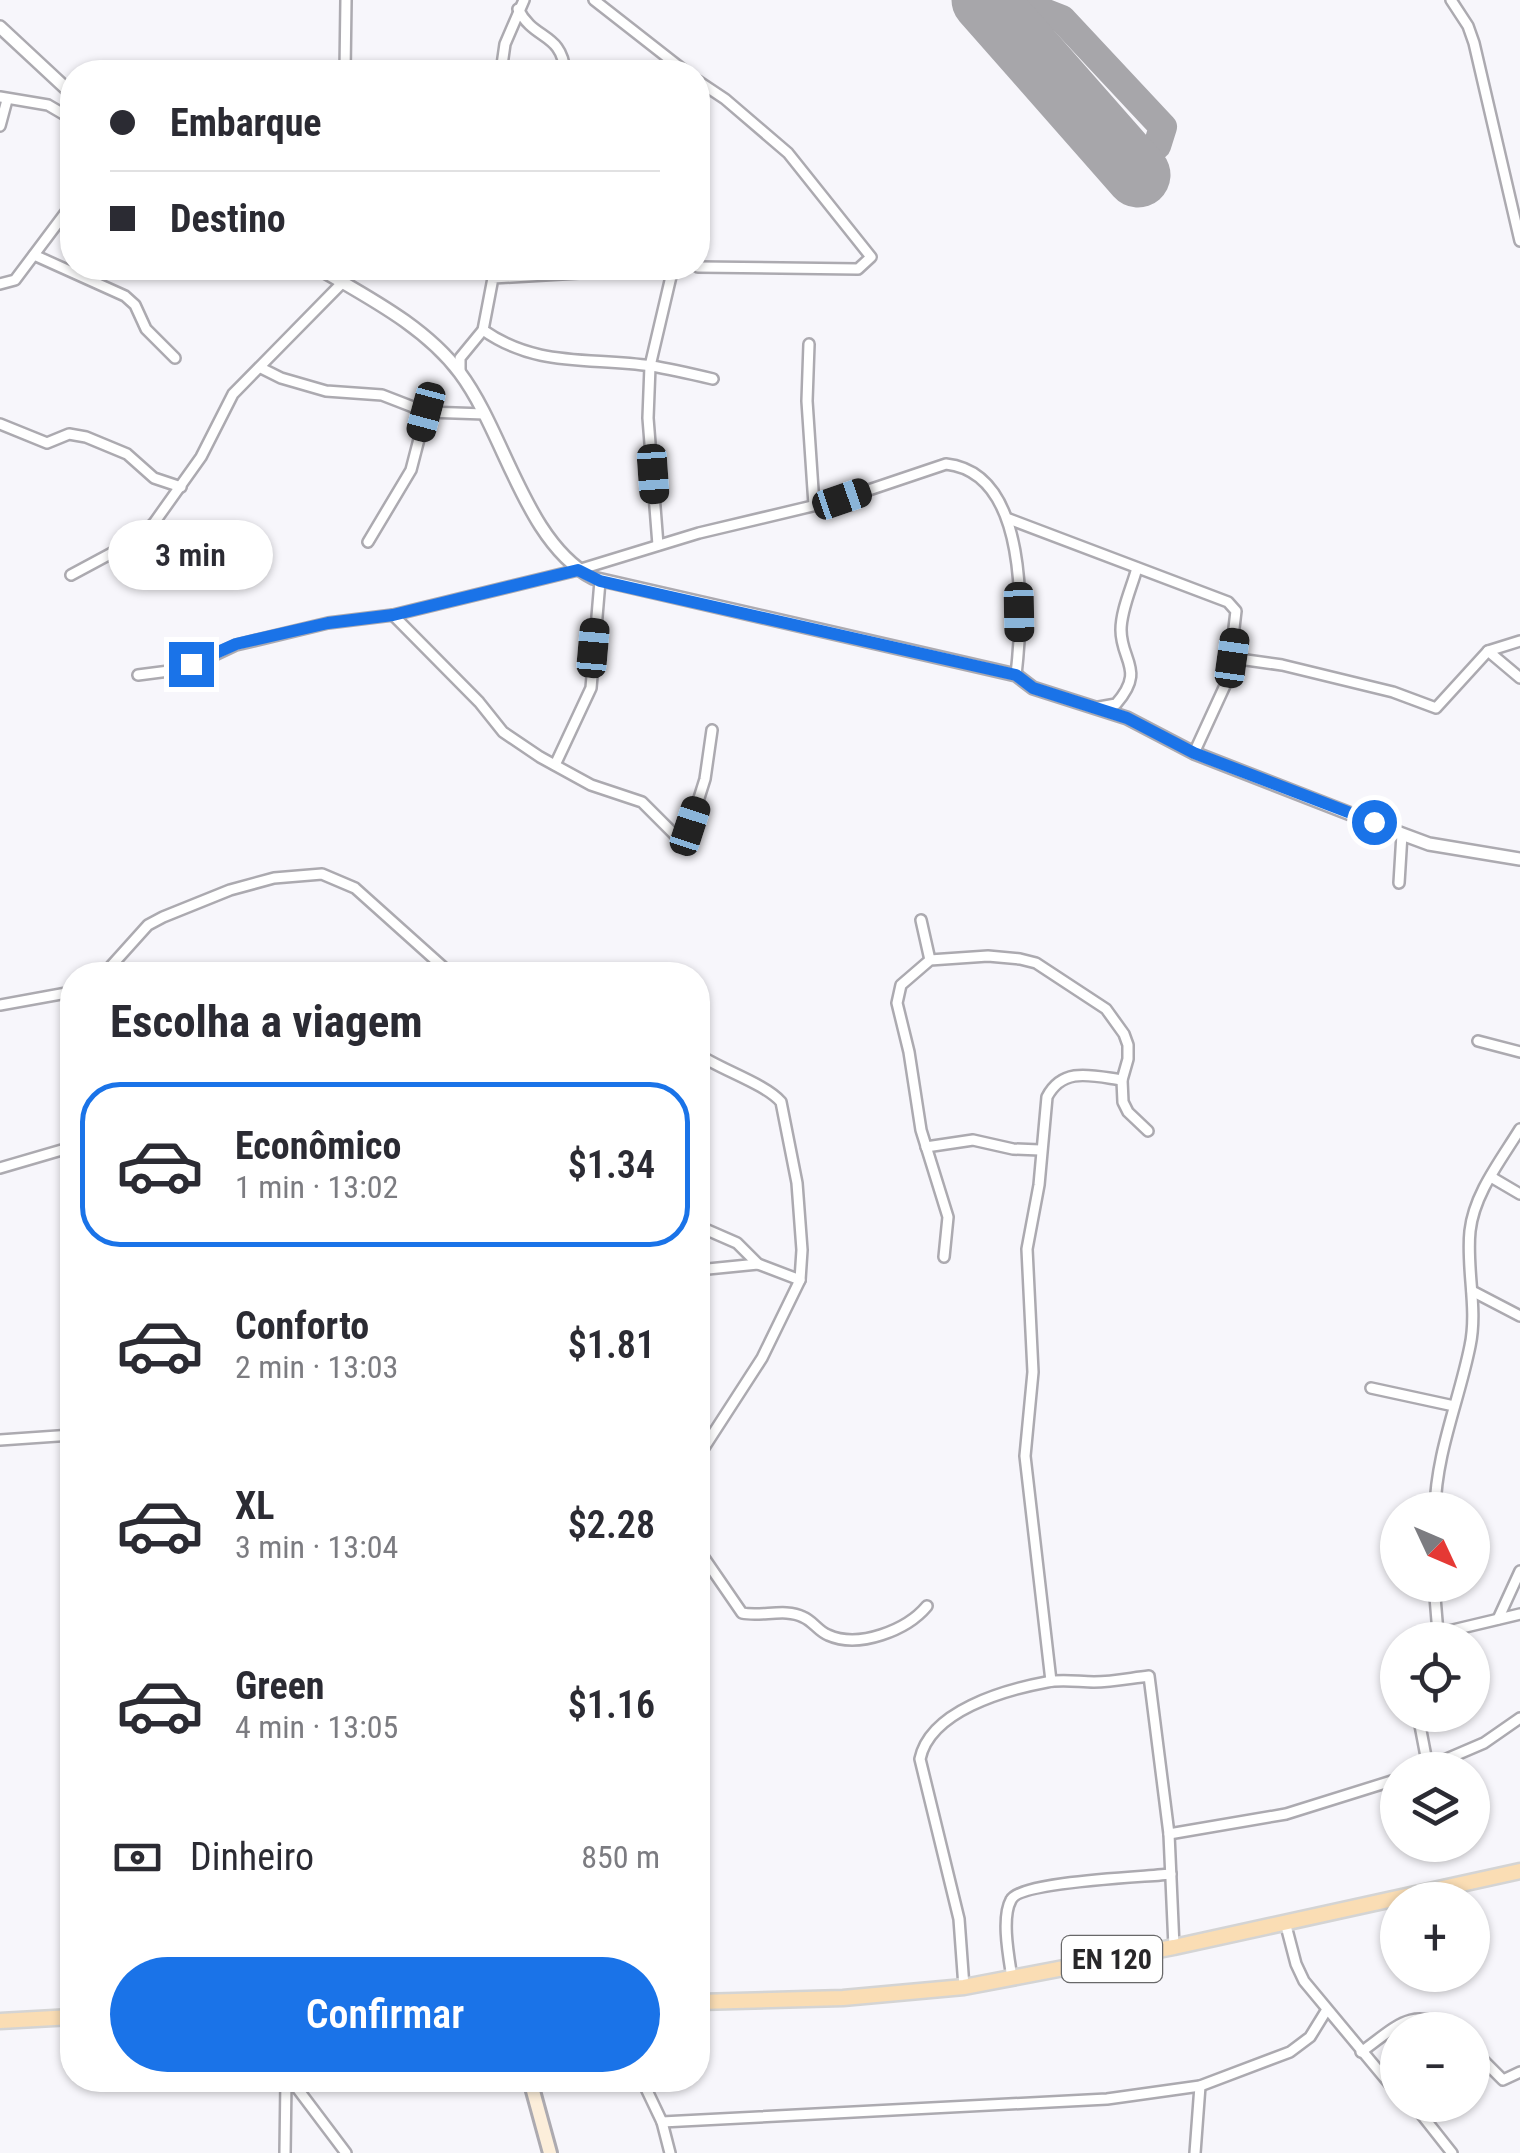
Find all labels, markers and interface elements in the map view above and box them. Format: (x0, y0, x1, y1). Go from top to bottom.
text: Embarque (170, 101, 322, 145)
text: Destino (170, 197, 286, 241)
car (404, 379, 448, 445)
car (636, 443, 670, 505)
car (809, 475, 875, 523)
callout: 3 min (109, 519, 274, 589)
text: 3 min (155, 536, 226, 574)
car (1003, 582, 1035, 642)
car (575, 617, 611, 679)
car (1213, 626, 1251, 690)
route end (169, 642, 214, 687)
car (666, 793, 714, 859)
route start (1352, 800, 1397, 845)
text: Escolha a viagem (110, 995, 423, 1048)
icon: car (115, 1120, 205, 1210)
text: Econômico (235, 1124, 401, 1168)
text: $1.34 (568, 1143, 655, 1187)
text: 1 min · 13:02 (235, 1168, 398, 1206)
icon: car (115, 1300, 205, 1390)
text: Conforto (235, 1304, 369, 1348)
text: $1.81 (568, 1323, 655, 1367)
text: 2 min · 13:03 (235, 1348, 398, 1386)
icon: car (115, 1480, 205, 1570)
text: XL (235, 1484, 274, 1528)
north arrow (1380, 1492, 1490, 1602)
map controls (1380, 1492, 1490, 2122)
text: $2.28 (568, 1503, 655, 1547)
text: 3 min · 13:04 (235, 1528, 398, 1566)
button: locate (1380, 1622, 1490, 1732)
icon: car (115, 1660, 205, 1750)
text: Green (235, 1664, 325, 1708)
text: $1.16 (568, 1683, 655, 1727)
text: 4 min · 13:05 (235, 1708, 398, 1746)
button: layers (1380, 1752, 1490, 1862)
icon: cash (110, 1830, 165, 1885)
text: Dinheiro (190, 1835, 314, 1879)
text: 850 m (581, 1838, 660, 1876)
button: + (1380, 1882, 1490, 1992)
road number: EN 120 (1062, 1936, 1162, 1982)
button: Confirmar (110, 1957, 660, 2072)
button: − (1380, 2012, 1490, 2122)

